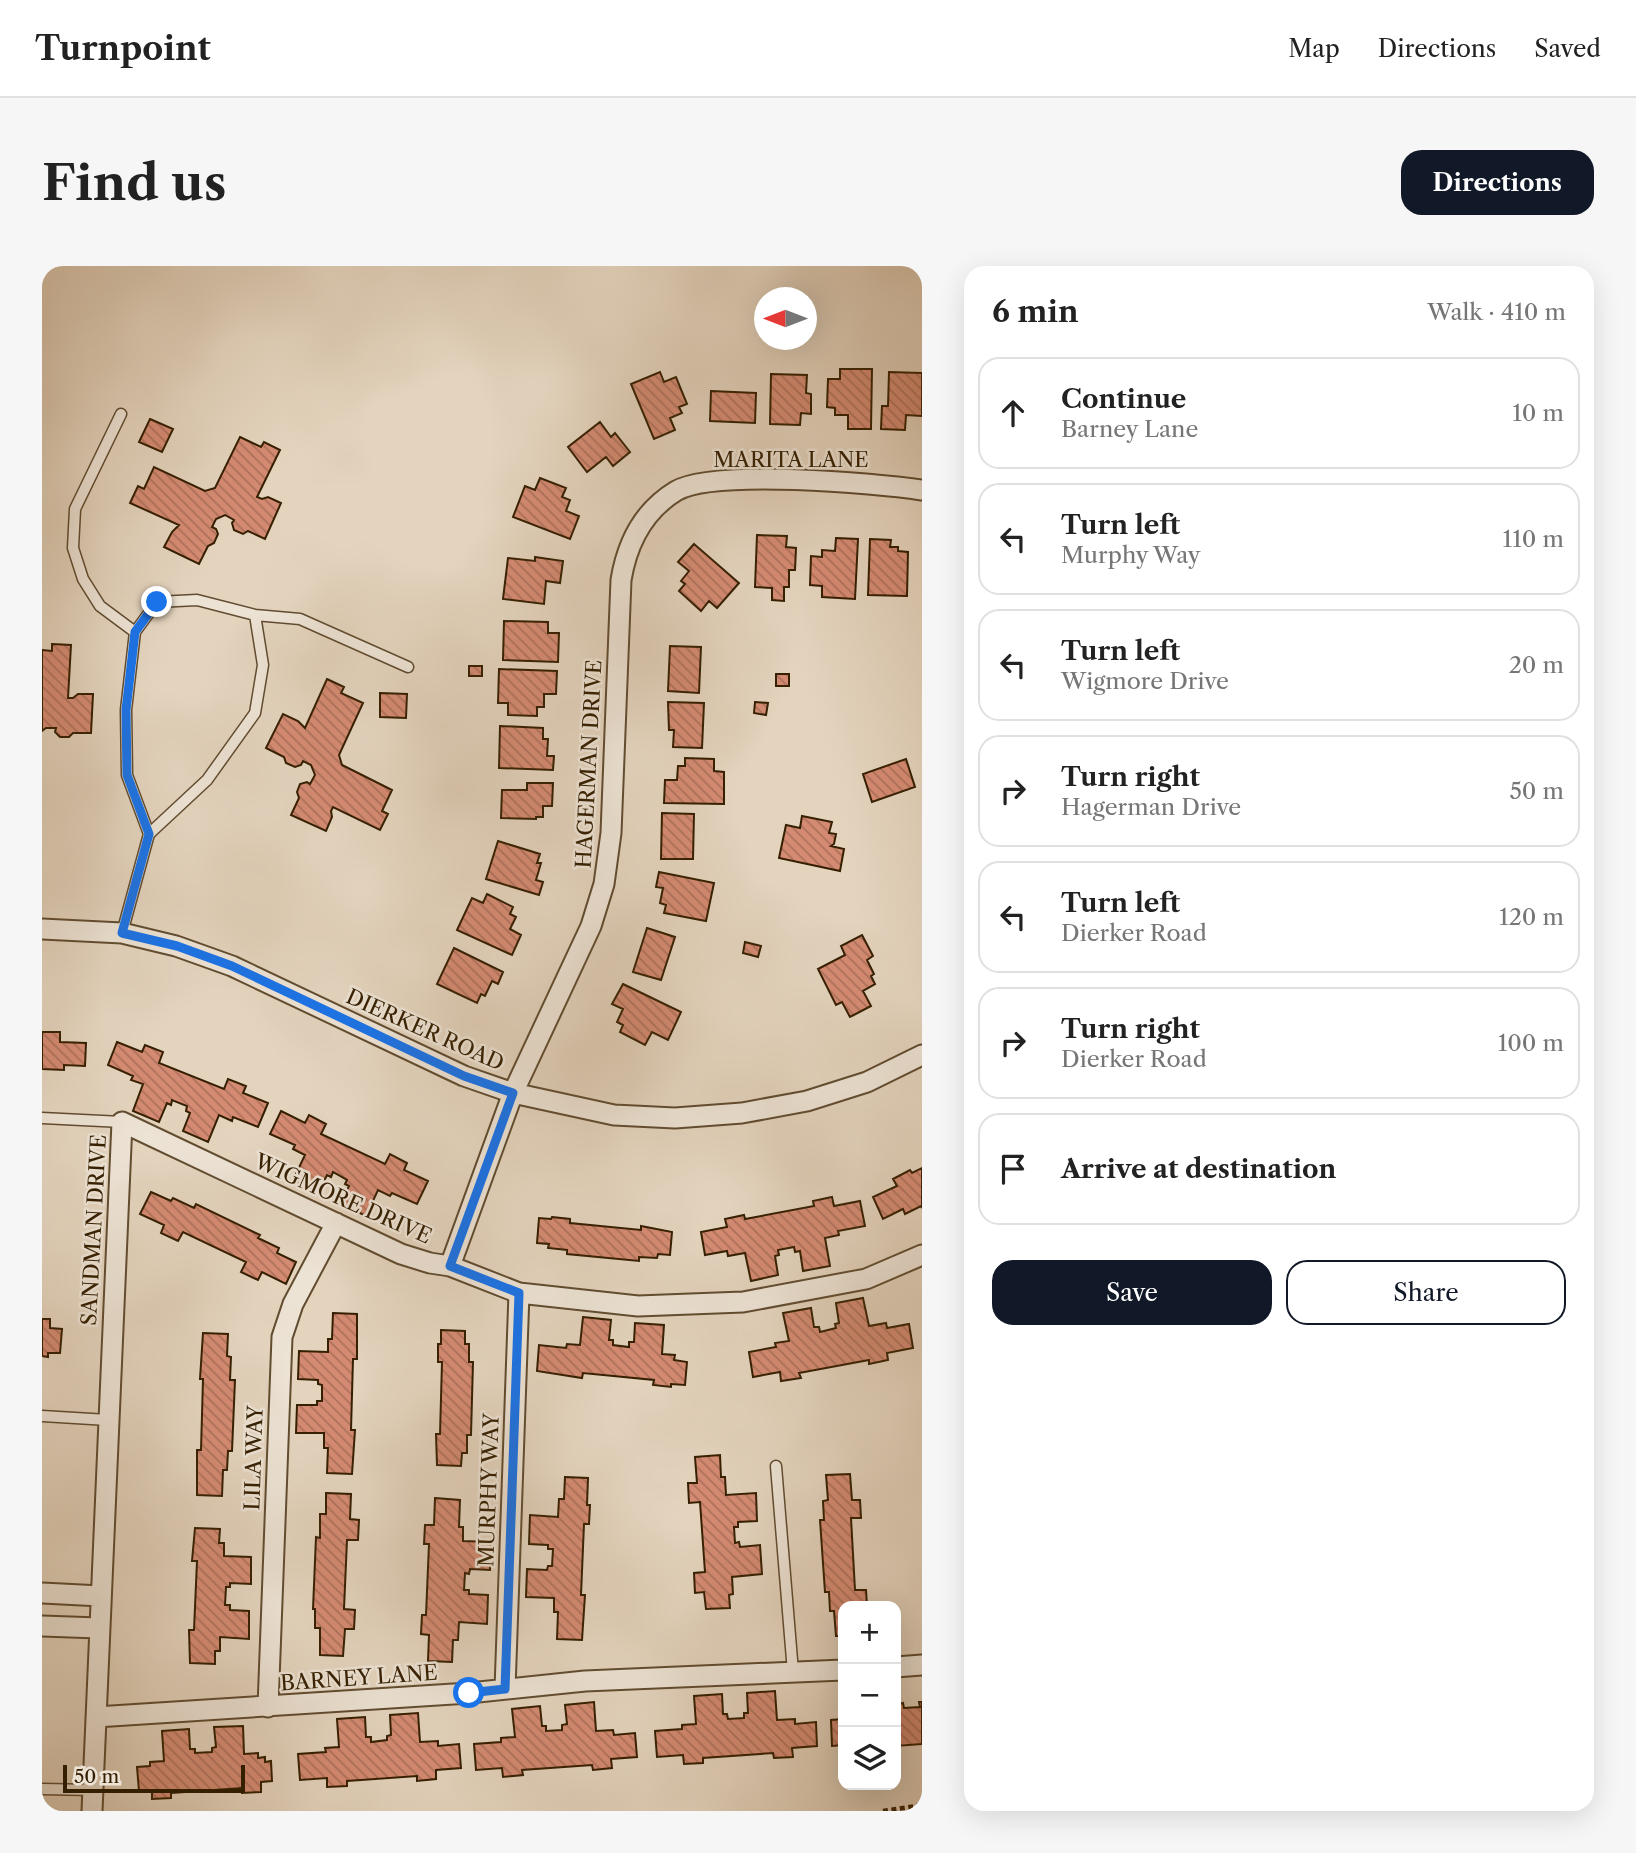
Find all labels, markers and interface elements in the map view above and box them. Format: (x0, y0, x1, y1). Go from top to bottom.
text: Turnpoint (35, 28, 211, 69)
text: Map (1288, 34, 1340, 63)
text: Directions (1378, 34, 1496, 63)
text: Saved (1534, 34, 1601, 63)
button: Directions (1401, 150, 1594, 215)
text: Find us (42, 152, 226, 213)
north arrow (754, 287, 817, 350)
text: 6 min (992, 293, 1079, 330)
text: Walk · 410 m (1427, 298, 1566, 326)
text: Continue (1061, 383, 1186, 415)
icon: ahead (994, 394, 1032, 432)
text: 10 m (1512, 399, 1564, 427)
text: Barney Lane (1061, 415, 1198, 443)
street label: MARITA LANE (713, 447, 869, 472)
text: Turn left (1061, 509, 1180, 541)
icon: left (994, 520, 1032, 558)
text: 110 m (1503, 525, 1564, 553)
text: Murphy Way (1061, 541, 1201, 569)
route end (141, 586, 172, 617)
text: Turn left (1061, 635, 1180, 667)
icon: left (994, 646, 1032, 684)
text: 20 m (1509, 651, 1564, 679)
street label: HAGERMAN DRIVE (571, 659, 606, 869)
text: Wigmore Drive (1061, 667, 1229, 695)
text: Turn right (1061, 761, 1200, 793)
icon: right (994, 772, 1032, 810)
text: 50 m (1509, 777, 1564, 805)
text: Hagerman Drive (1061, 793, 1241, 821)
text: Turn left (1061, 887, 1180, 919)
icon: left (994, 898, 1032, 936)
text: 120 m (1499, 903, 1564, 931)
text: Dierker Road (1061, 919, 1207, 947)
street label: DIERKER ROAD (343, 984, 508, 1076)
text: Turn right (1061, 1013, 1200, 1045)
icon: right (994, 1024, 1032, 1062)
text: 100 m (1498, 1029, 1564, 1057)
text: Dierker Road (1061, 1045, 1207, 1073)
street label: SANDMAN DRIVE (76, 1134, 111, 1326)
street label: WIGMORE DRIVE (250, 1148, 435, 1249)
icon: arrive (994, 1150, 1032, 1188)
text: Arrive at destination (1061, 1153, 1336, 1185)
button: Save (992, 1260, 1272, 1325)
button: Share (1286, 1260, 1566, 1325)
street label: LILA WAY (239, 1404, 268, 1511)
street label: MURPHY WAY (473, 1412, 504, 1567)
map controls (838, 1601, 901, 1790)
button: + (838, 1601, 901, 1664)
street label: BARNEY LANE (279, 1660, 438, 1695)
button: − (838, 1664, 901, 1727)
route start (453, 1677, 484, 1708)
button: layers (838, 1727, 901, 1790)
scale bar (63, 1762, 245, 1794)
text: 50 m (74, 1765, 119, 1788)

